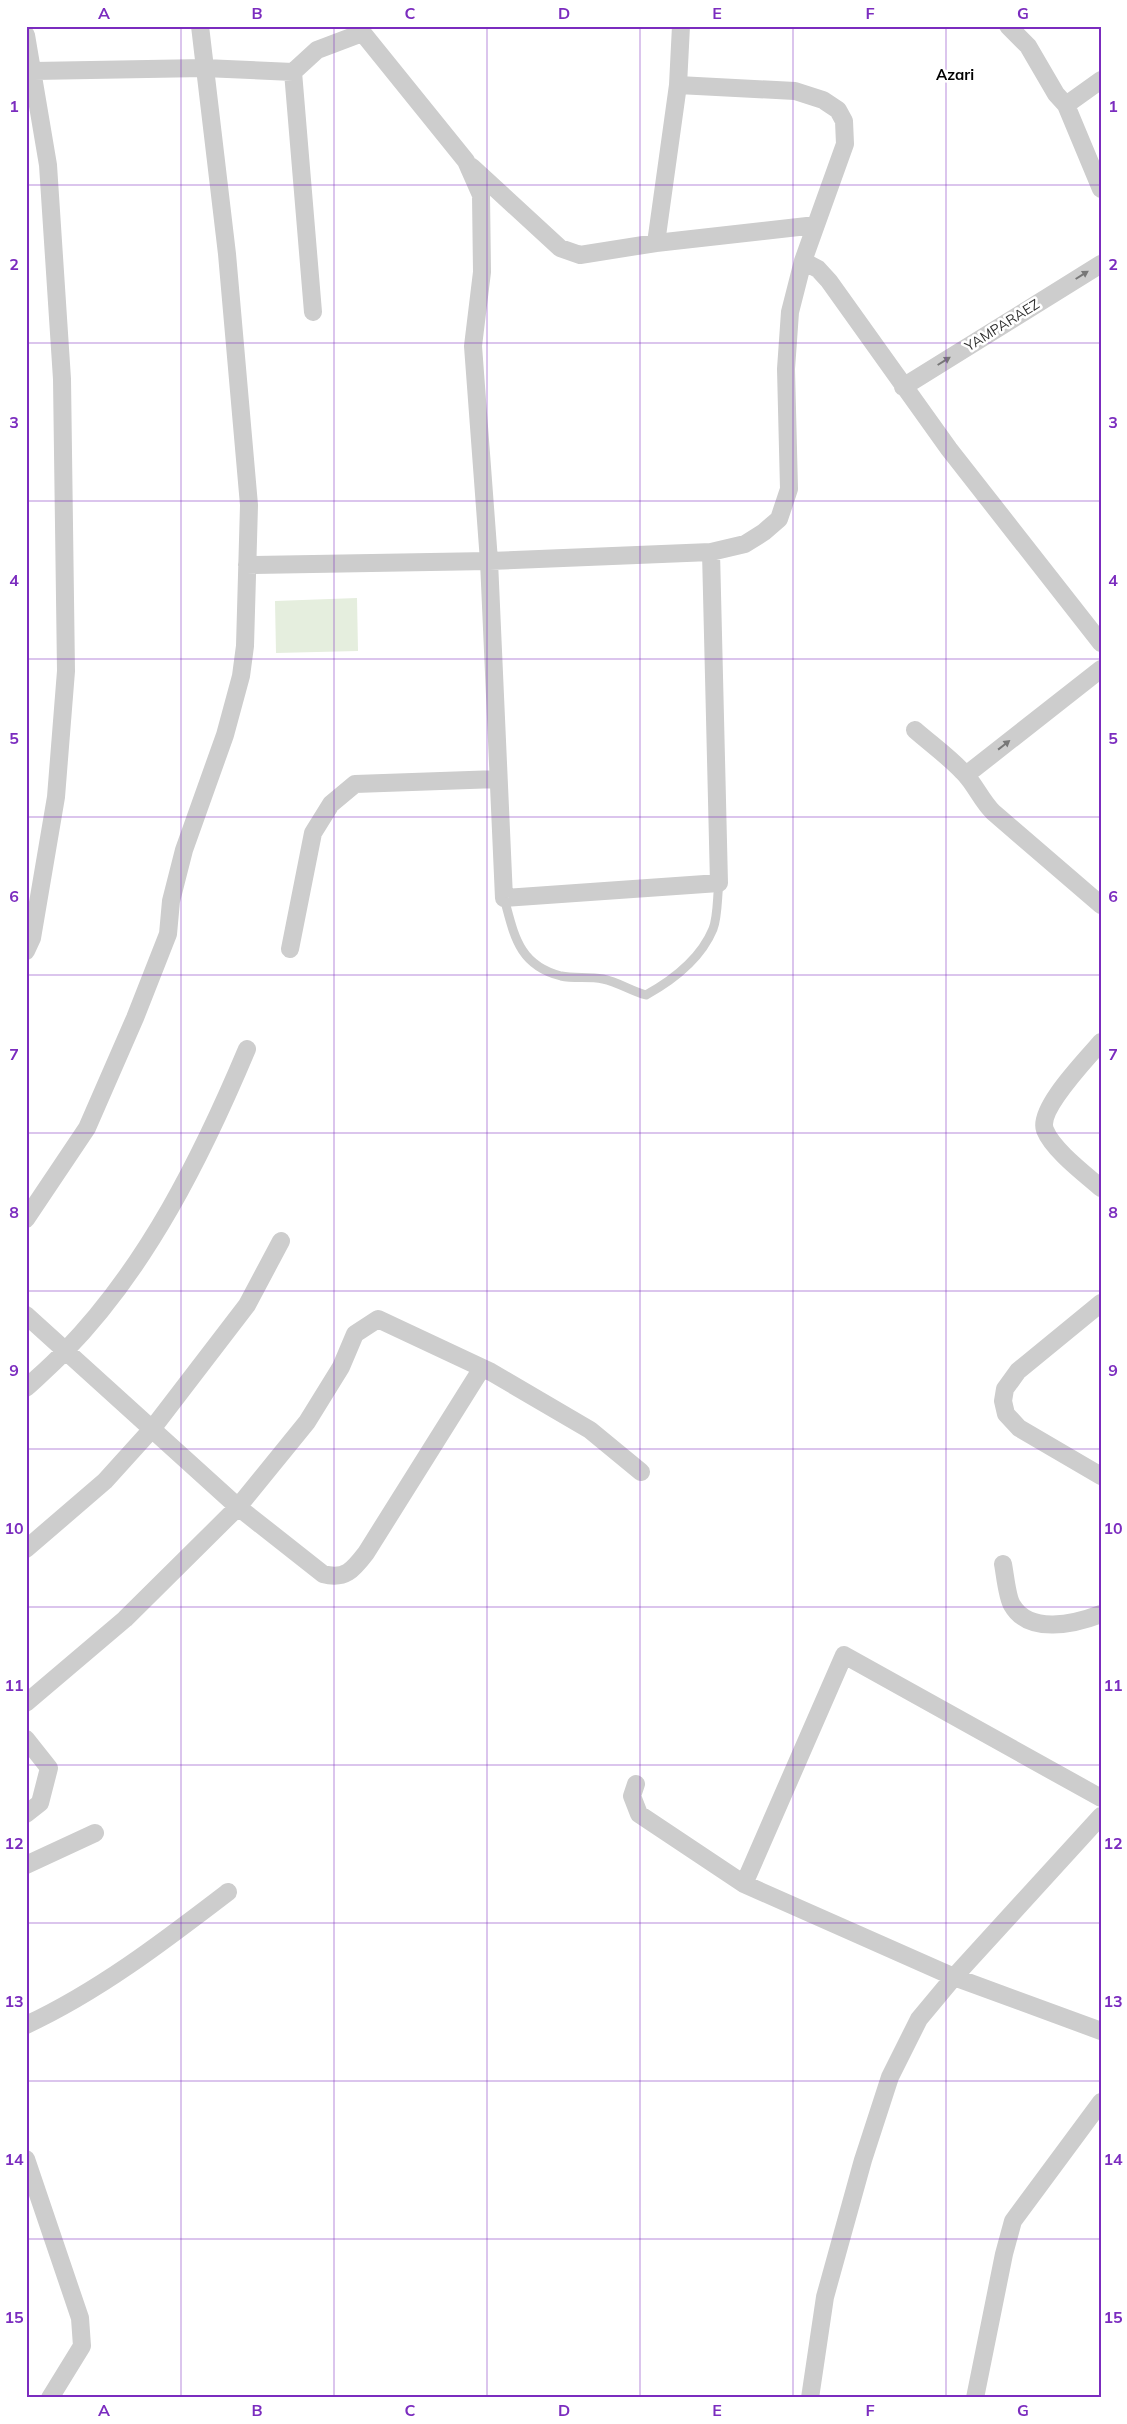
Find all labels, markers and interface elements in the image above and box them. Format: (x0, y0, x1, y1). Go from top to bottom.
text: A (98, 3, 110, 23)
text: B (251, 3, 263, 23)
text: C (405, 3, 416, 23)
text: D (558, 3, 570, 23)
text: E (712, 3, 722, 23)
text: F (865, 3, 875, 23)
text: G (1017, 3, 1029, 23)
district label: Azari (936, 65, 974, 84)
text: 1 (9, 96, 19, 116)
text: 1 (1108, 96, 1118, 116)
text: 2 (9, 254, 19, 274)
text: 2 (1108, 254, 1118, 274)
one-way arrow (1076, 271, 1089, 280)
street label: YAMPARAEZ (960, 295, 1043, 356)
one-way arrow (938, 356, 951, 365)
text: 3 (9, 412, 19, 432)
text: 3 (1108, 412, 1118, 432)
text: 4 (9, 570, 19, 590)
text: 4 (1108, 570, 1118, 590)
text: 5 (9, 728, 19, 748)
text: 5 (1108, 728, 1118, 748)
one-way arrow (997, 740, 1011, 750)
text: 6 (9, 886, 19, 906)
text: 6 (1108, 886, 1118, 906)
text: 7 (9, 1044, 19, 1064)
text: 7 (1108, 1044, 1118, 1064)
text: 8 (9, 1202, 19, 1222)
text: 8 (1108, 1202, 1118, 1222)
text: 9 (9, 1360, 19, 1380)
text: 9 (1108, 1360, 1118, 1380)
text: 10 (4, 1518, 24, 1538)
text: 10 (1103, 1518, 1123, 1538)
text: 11 (4, 1675, 24, 1695)
text: 11 (1103, 1675, 1123, 1695)
text: 12 (4, 1833, 24, 1853)
text: 12 (1103, 1833, 1123, 1853)
text: 13 (4, 1991, 24, 2011)
text: 13 (1103, 1991, 1123, 2011)
text: 14 (4, 2149, 24, 2169)
text: 14 (1103, 2149, 1123, 2169)
text: 15 (4, 2307, 24, 2327)
text: 15 (1103, 2307, 1123, 2327)
text: A (98, 2400, 110, 2420)
text: B (251, 2400, 263, 2420)
text: C (405, 2400, 416, 2420)
text: D (558, 2400, 570, 2420)
text: E (712, 2400, 722, 2420)
text: F (865, 2400, 875, 2420)
text: G (1017, 2400, 1029, 2420)

